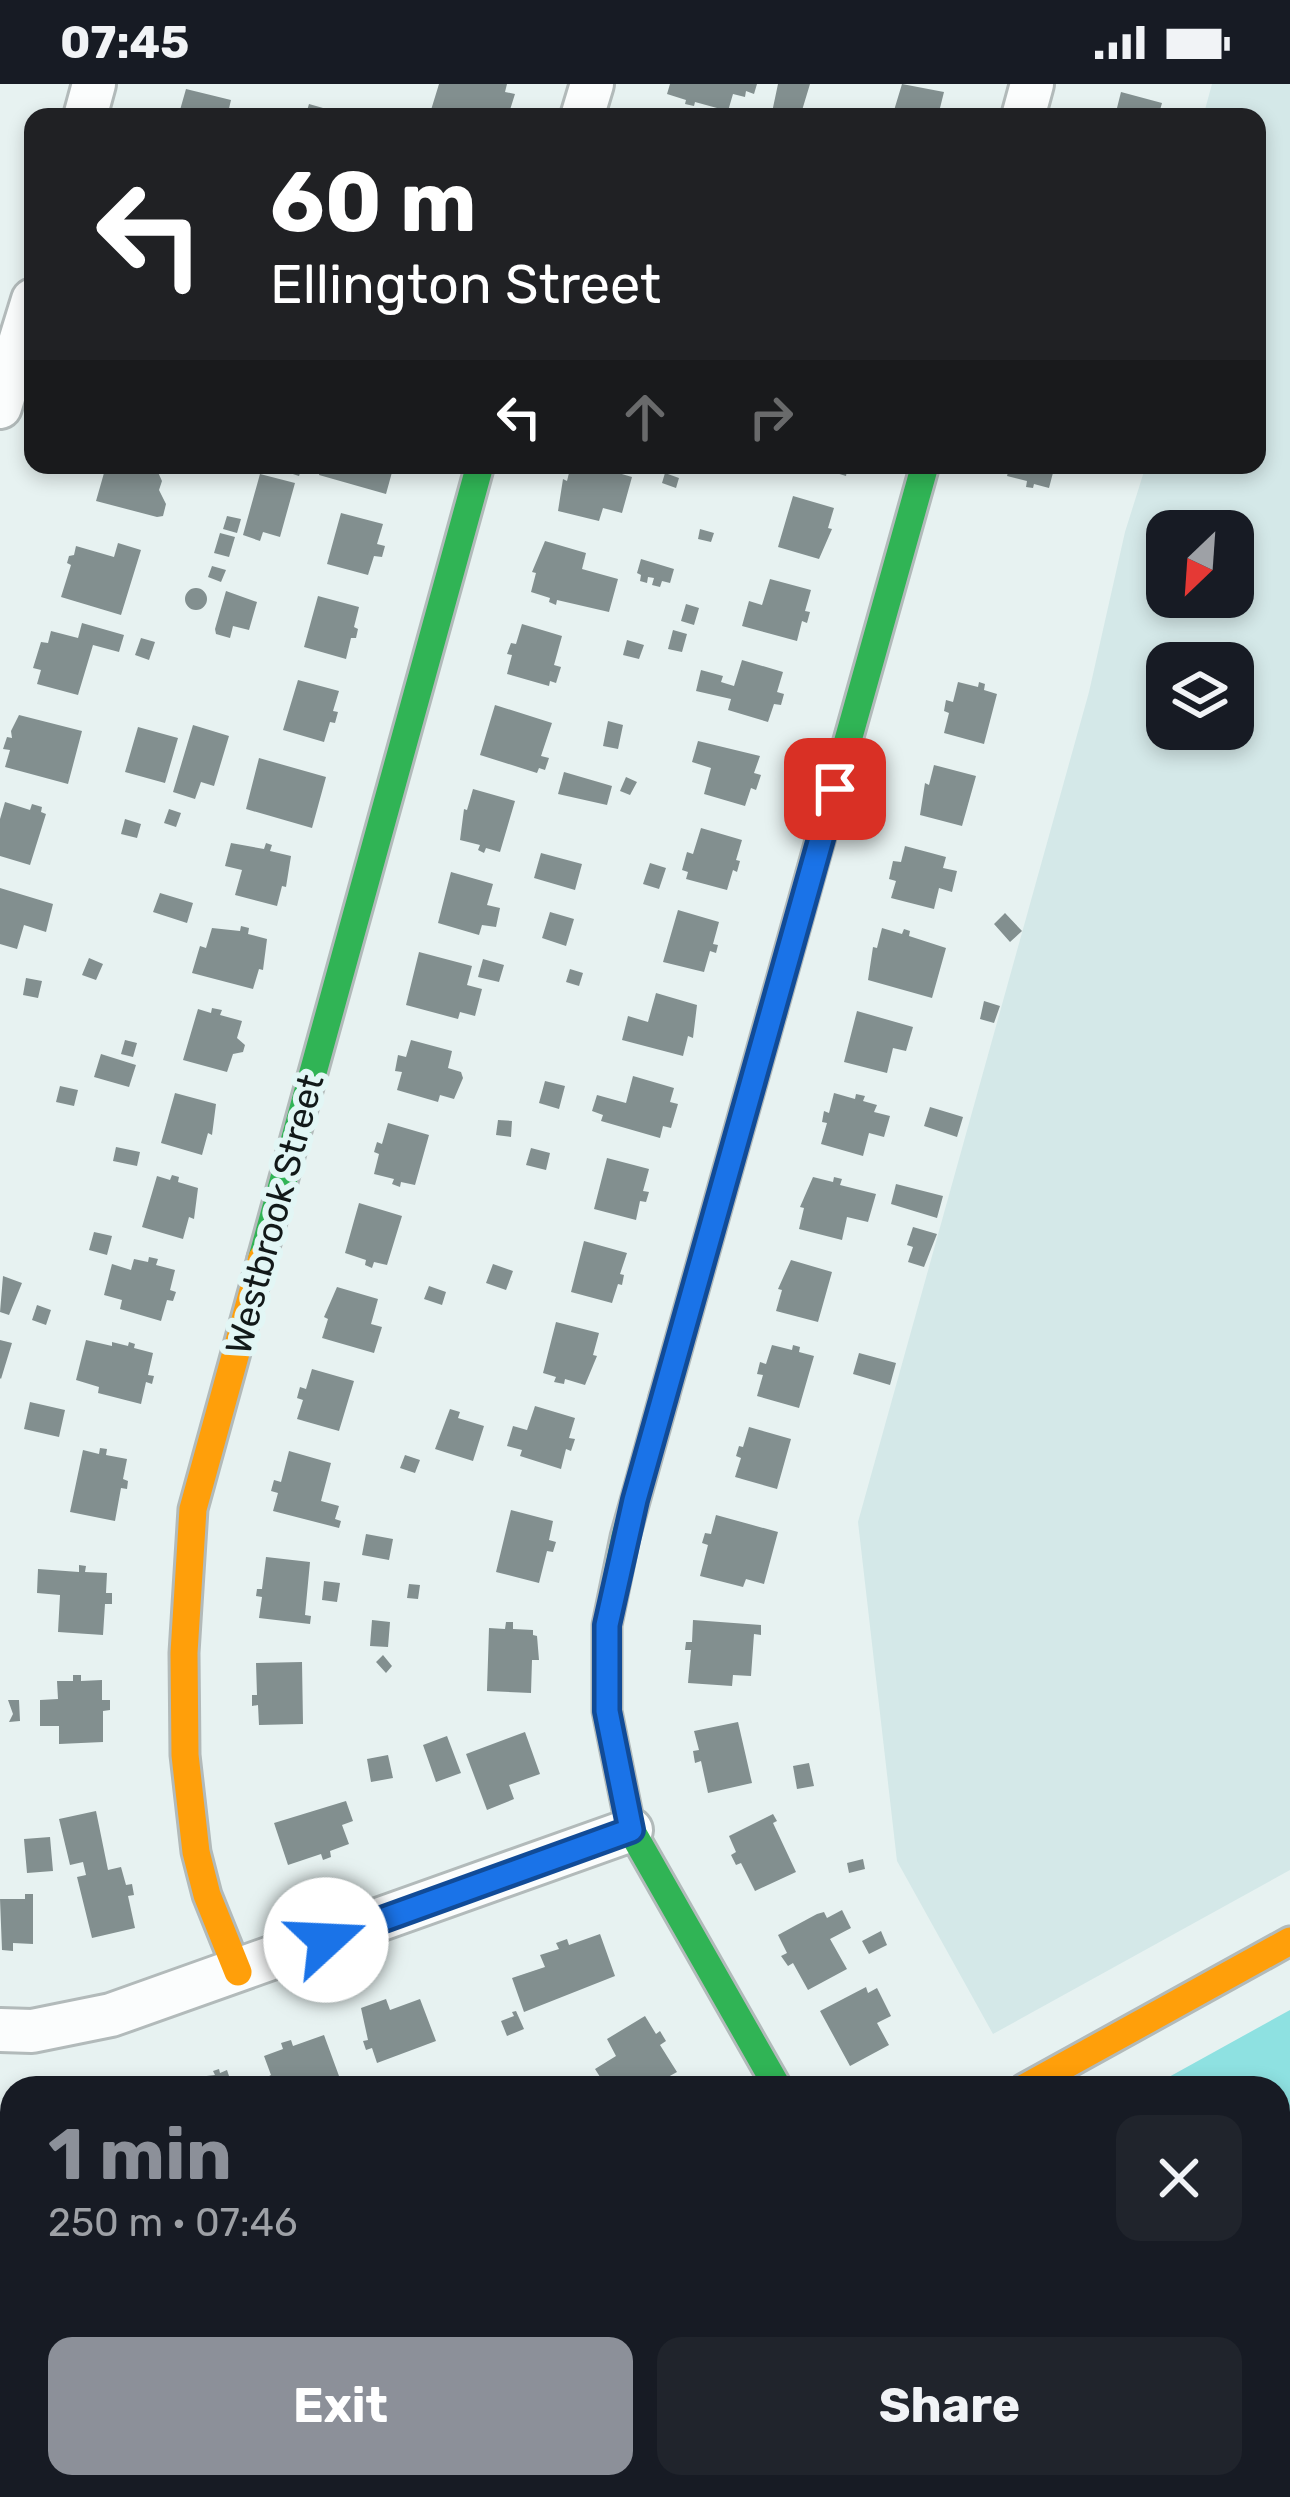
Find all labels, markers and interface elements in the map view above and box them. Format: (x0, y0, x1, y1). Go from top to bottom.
text: 07:45 (60, 16, 189, 69)
text: 60 m (270, 152, 477, 252)
icon: left (72, 156, 228, 312)
text: Ellington Street (270, 253, 661, 317)
icon: left (486, 384, 552, 450)
icon: ahead (612, 384, 678, 450)
icon: right (738, 384, 804, 450)
north arrow (1146, 510, 1254, 618)
map controls (1146, 510, 1254, 750)
button: layers (1146, 642, 1254, 750)
pin (784, 738, 886, 840)
icon: arrive (802, 756, 868, 822)
street label: Westbrook Street (216, 1070, 333, 1359)
position arrow (263, 1877, 389, 2003)
text: 1 min (48, 2112, 232, 2197)
button: close (1116, 2115, 1242, 2241)
text: 250 m · 07:46 (48, 2200, 298, 2246)
button: Exit (48, 2337, 633, 2475)
button: Share (657, 2337, 1242, 2475)

